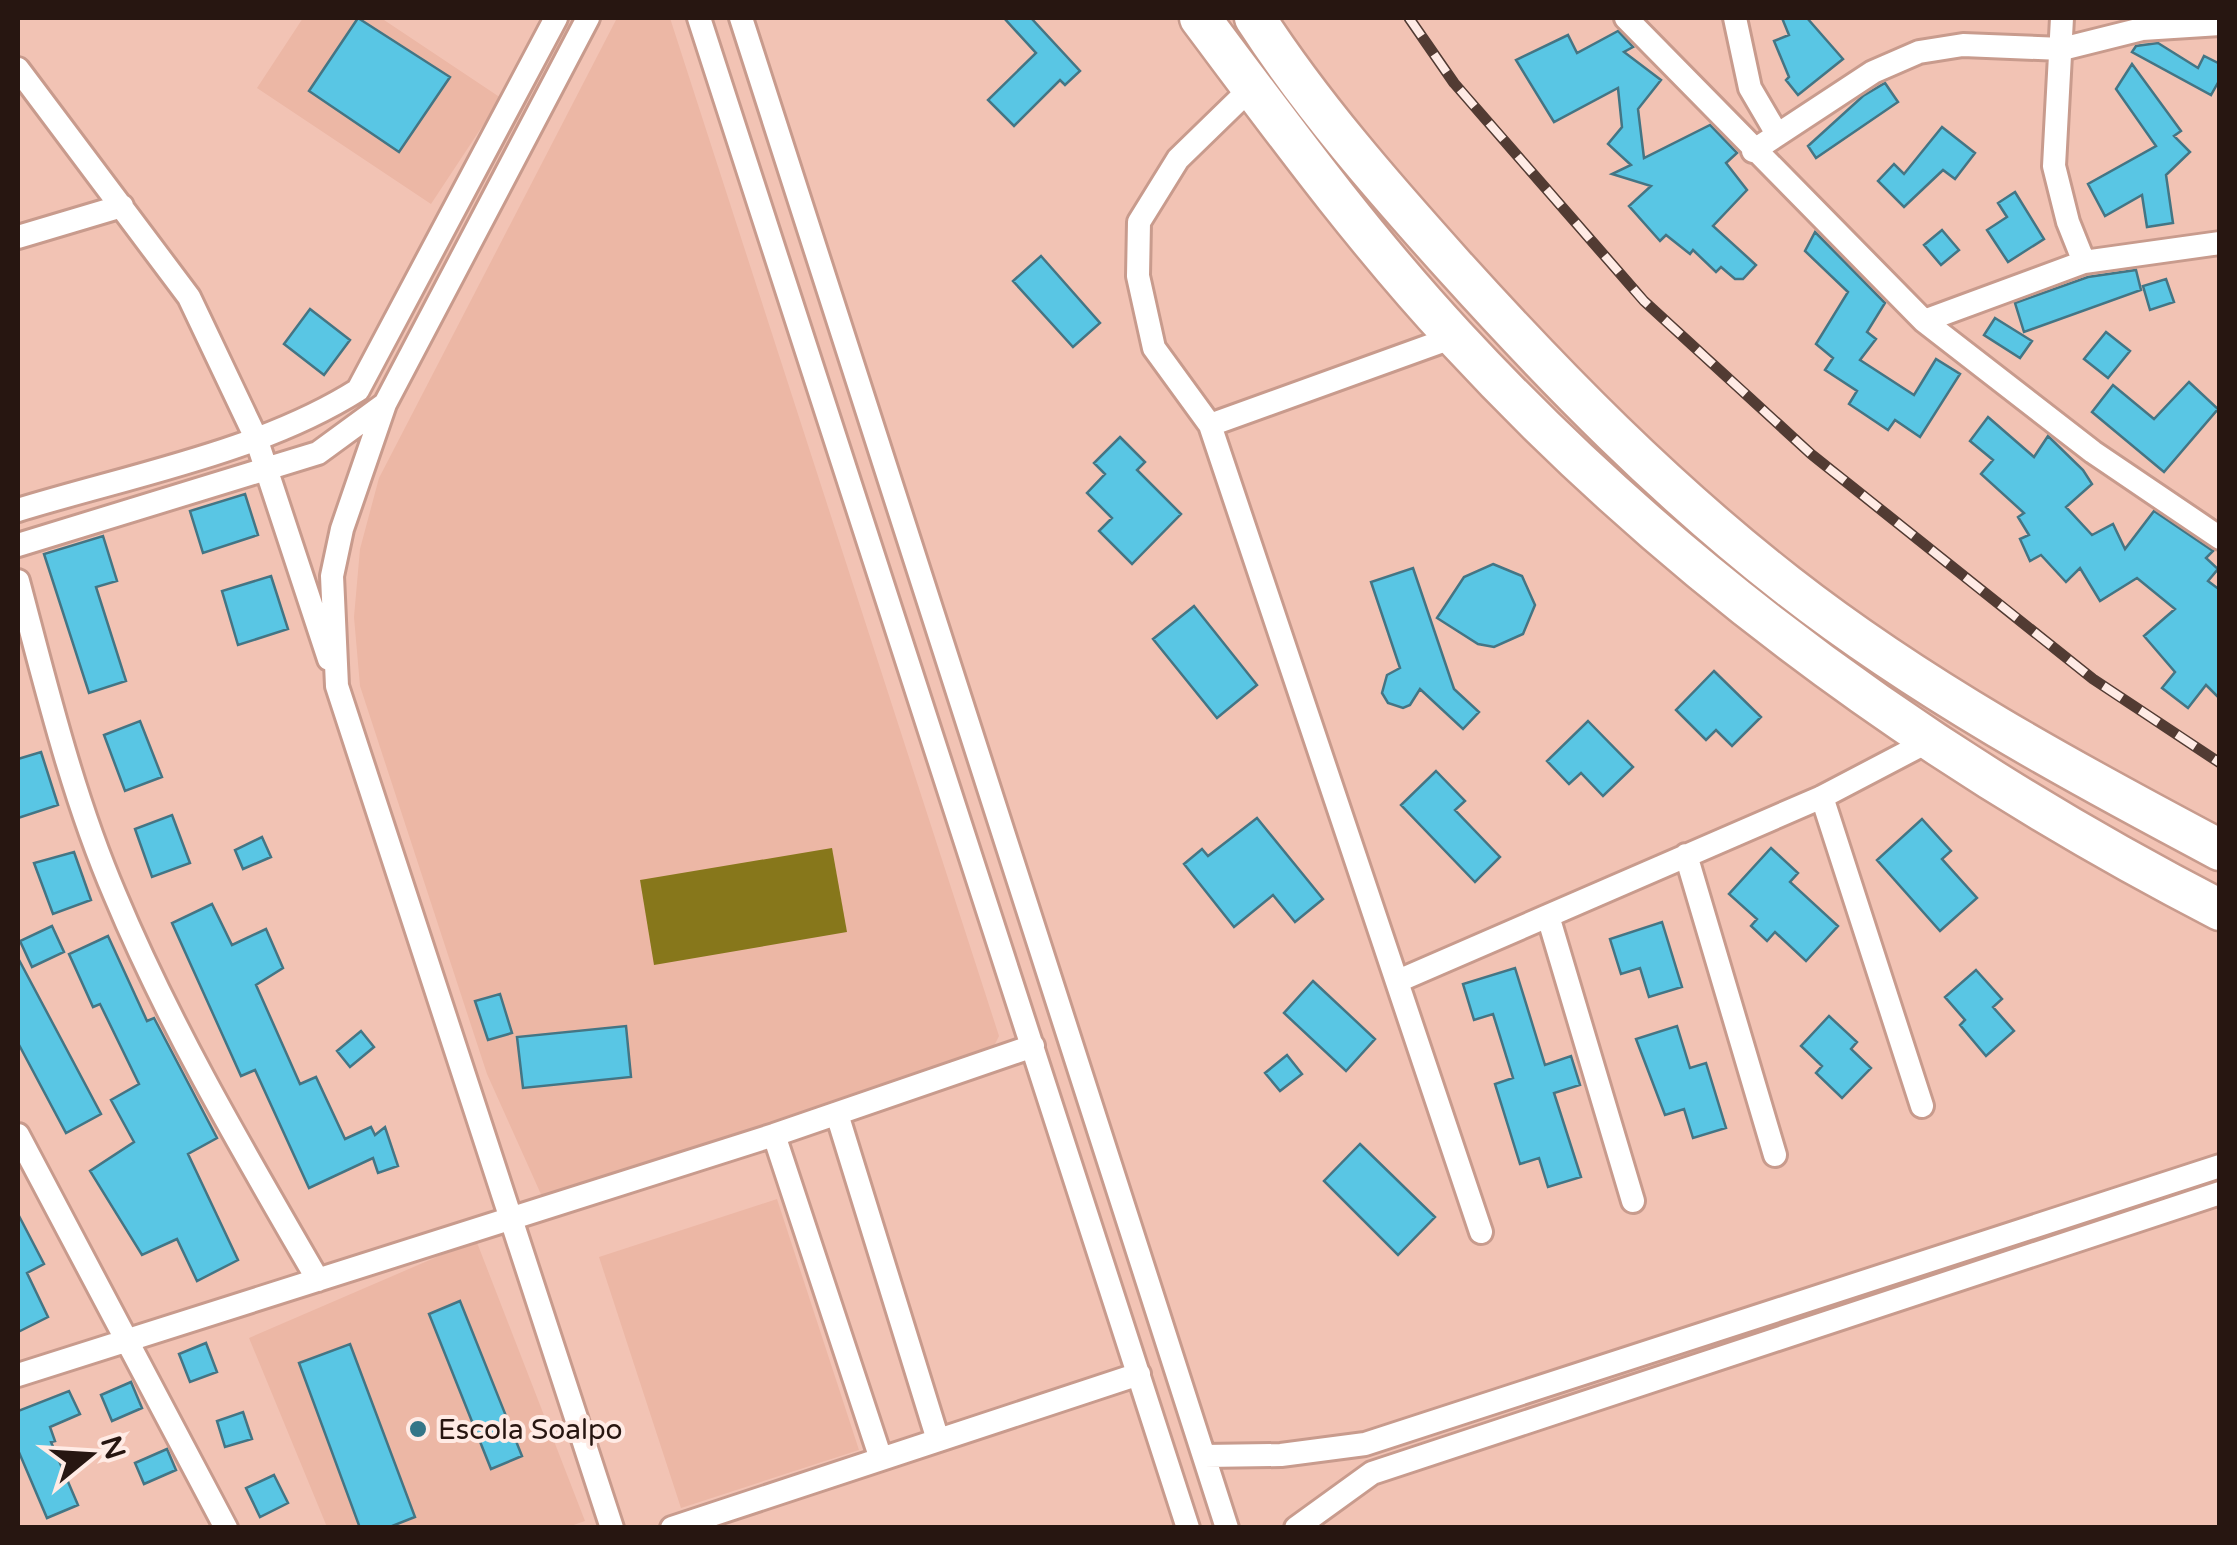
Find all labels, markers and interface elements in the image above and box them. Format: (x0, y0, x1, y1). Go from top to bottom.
north arrow (40, 1405, 140, 1505)
place label: Escola Soalpo (438, 1413, 623, 1447)
marker: Escola Soalpo (407, 1418, 429, 1440)
text: N (93, 1432, 132, 1464)

